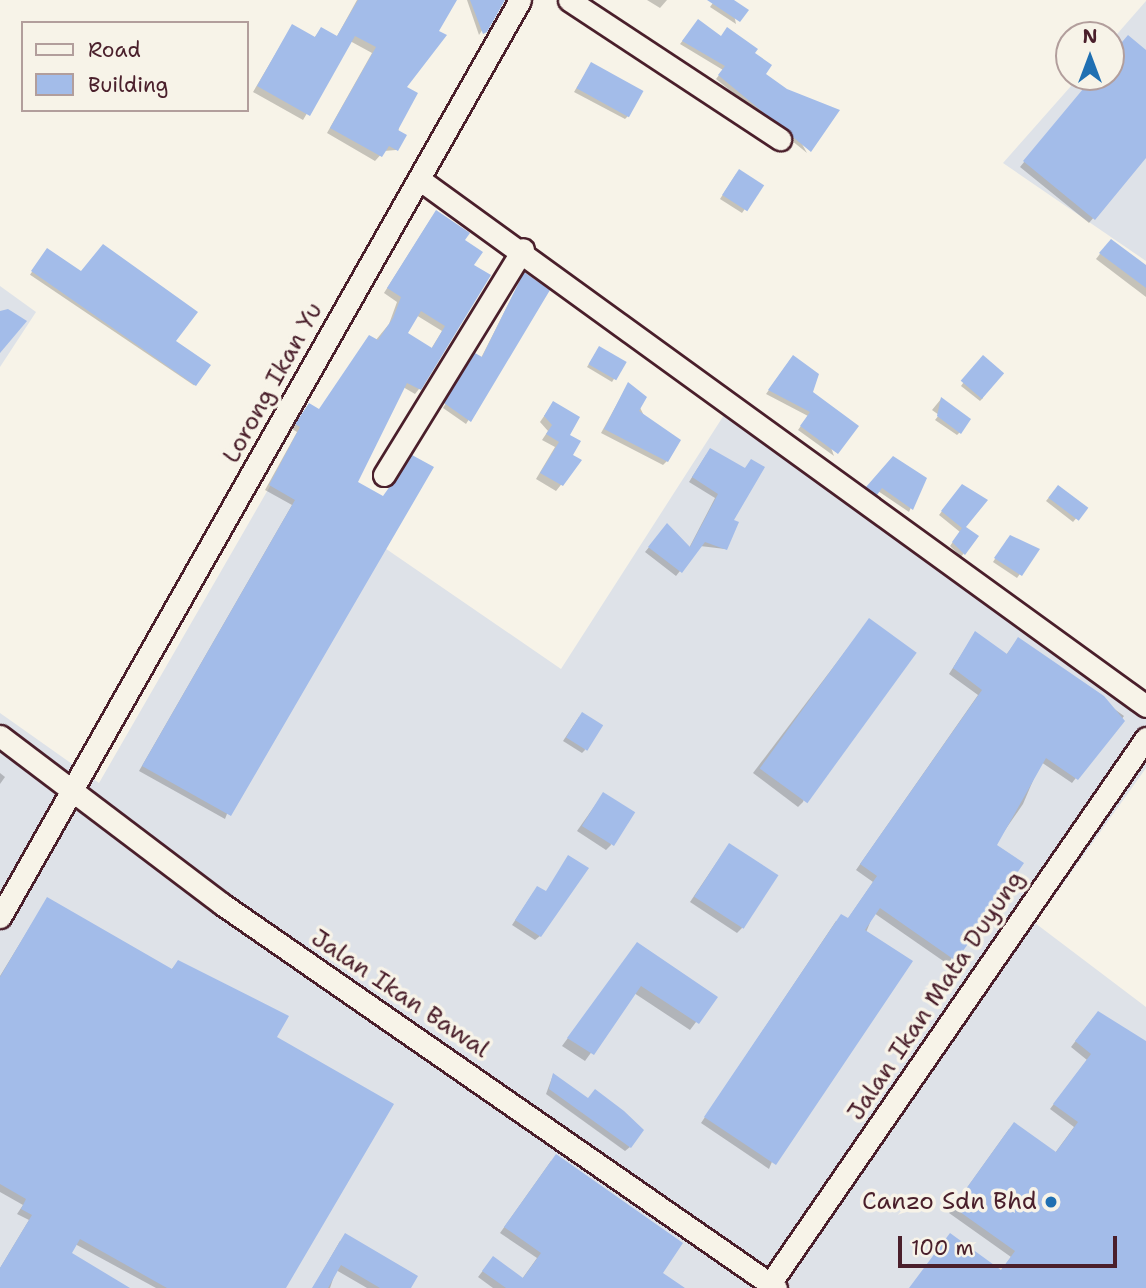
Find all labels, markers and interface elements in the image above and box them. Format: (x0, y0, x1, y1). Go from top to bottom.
legend (21, 21, 248, 112)
north arrow (1055, 21, 1125, 91)
text: N (1082, 24, 1098, 49)
text: Road (88, 36, 141, 64)
text: Building (88, 71, 168, 99)
street label: Lorong Ikan Yu (217, 298, 329, 468)
street label: Jalan Ikan Mata Duyung (842, 866, 1030, 1126)
street label: Jalan Ikan Bawal (305, 924, 495, 1064)
place label: Canzo Sdn Bhd (862, 1188, 1037, 1216)
marker: Canzo Sdn Bhd (1043, 1194, 1059, 1210)
scale bar (901, 1222, 1120, 1266)
text: 100 m (911, 1234, 974, 1262)

